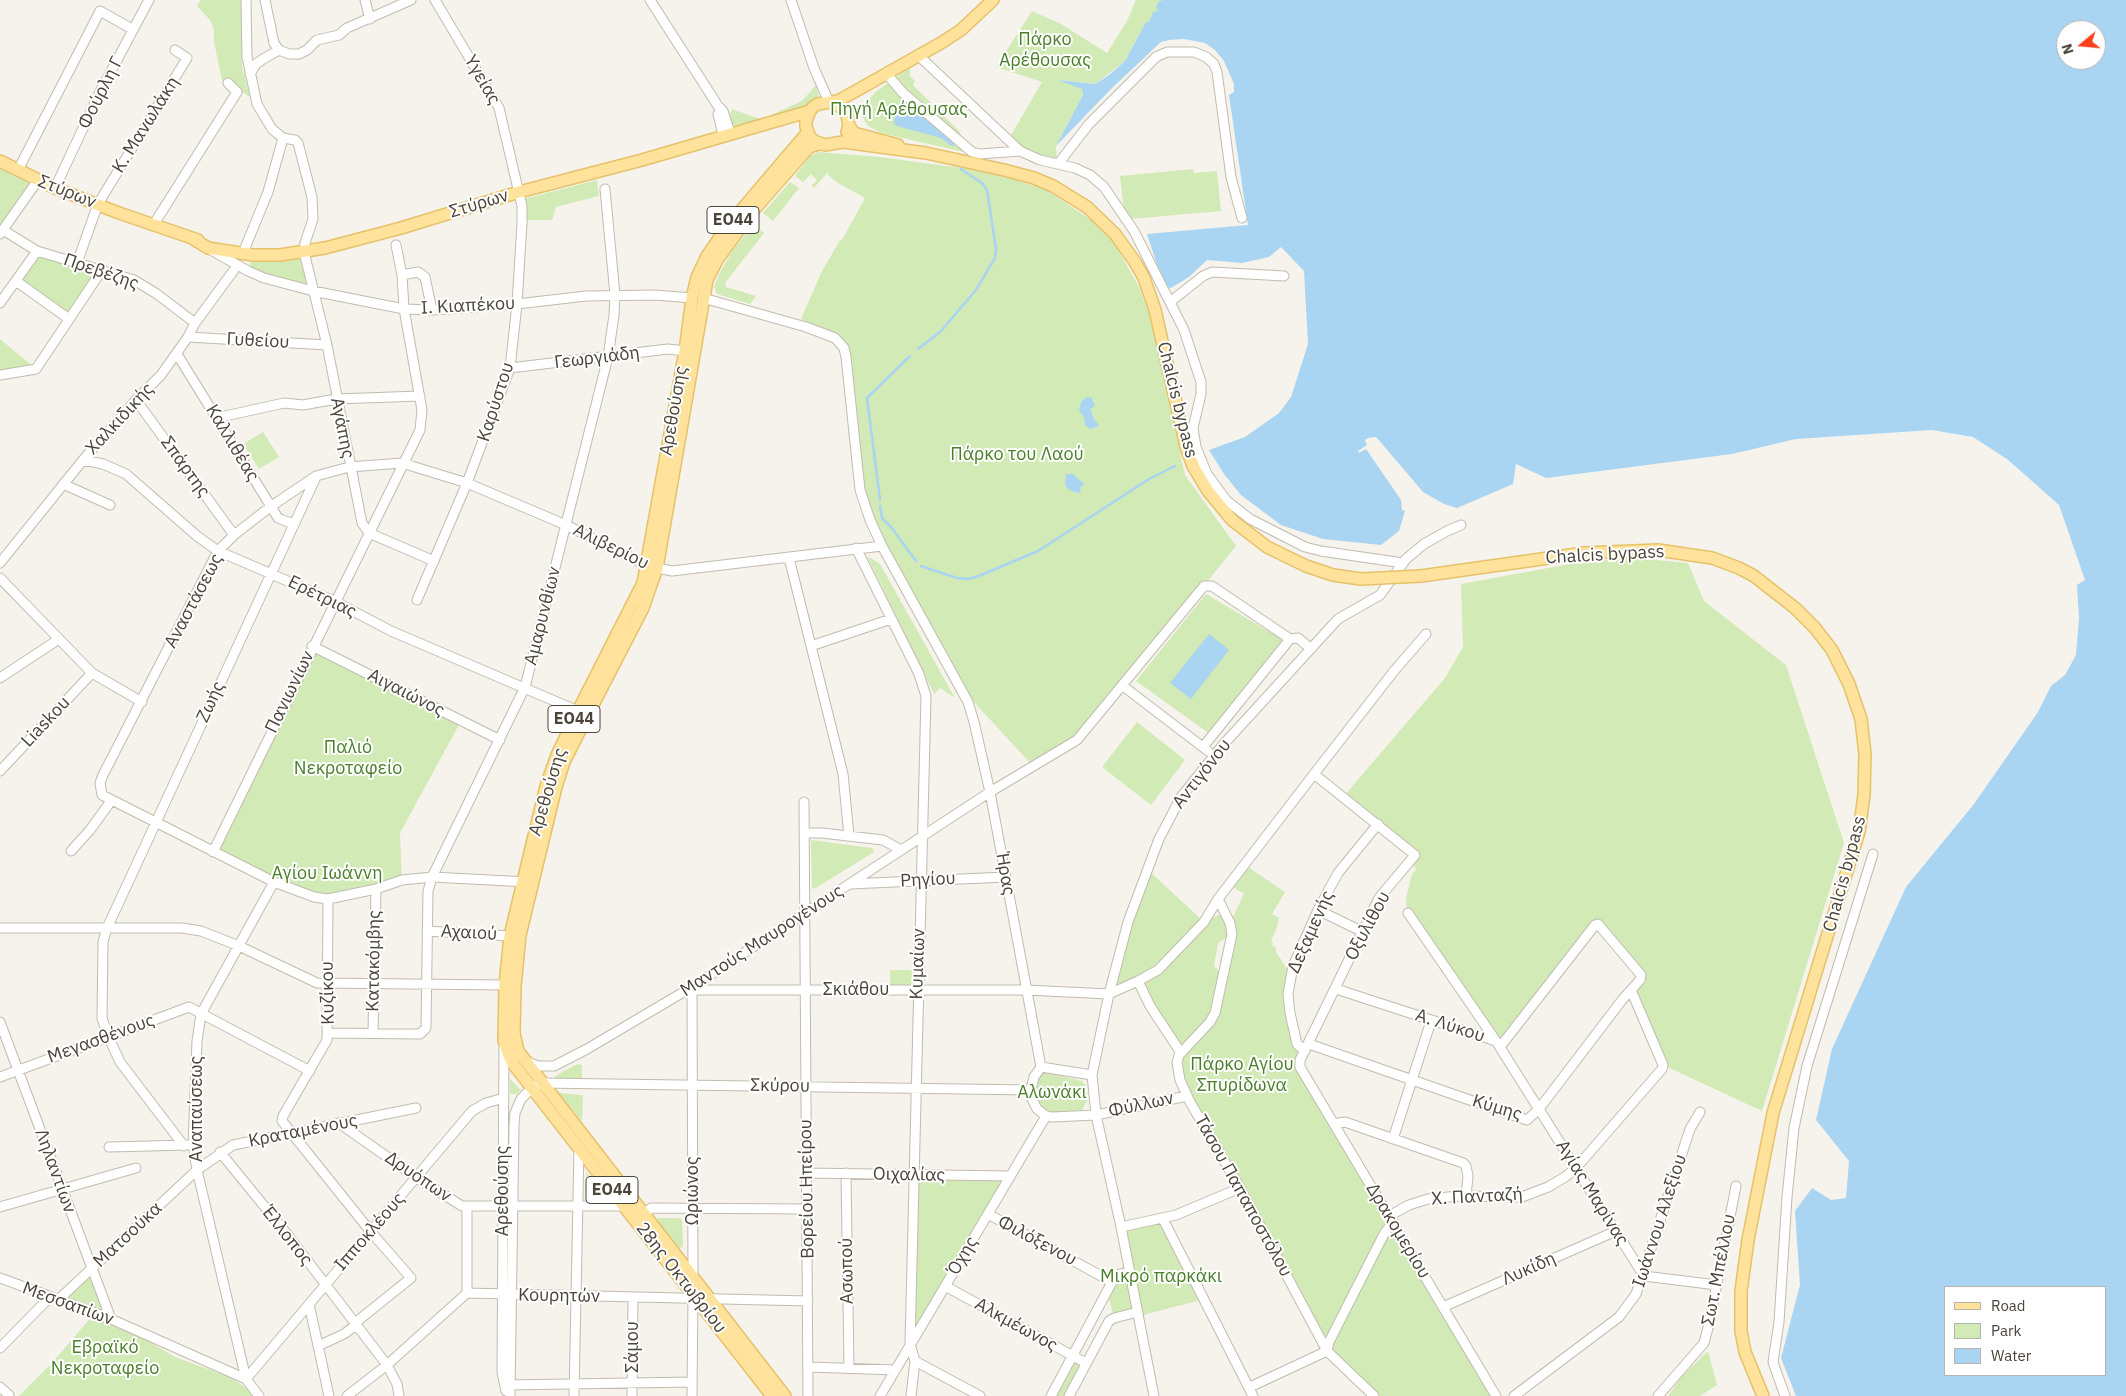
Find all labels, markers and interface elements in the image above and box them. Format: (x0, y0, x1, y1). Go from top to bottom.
north arrow (2056, 20, 2106, 70)
park label: Πάρκο Αρέθουσας (999, 29, 1091, 72)
text: N (2058, 42, 2078, 57)
street label: Υγείας (459, 51, 505, 109)
street label: Φούρλη Γ (74, 53, 128, 133)
street label: Κ. Μανωλάκη (108, 73, 184, 177)
park label: Πηγή Αρέθουσας (830, 99, 968, 121)
street label: Στύρων (35, 171, 99, 213)
street label: Στύρων (447, 185, 511, 223)
road number: ΕΟ44 (707, 206, 759, 234)
street label: Πρεβέζης (61, 249, 141, 295)
street label: Ι. Κιαπέκου (420, 293, 516, 319)
street label: Γυθείου (226, 329, 290, 353)
street label: Chalcis bypass (1152, 340, 1202, 460)
street label: Γεωργιάδη (553, 342, 641, 374)
street label: Καρύστου (473, 360, 519, 444)
street label: Αρεθούσης (655, 364, 693, 458)
street label: Χαλκιδικής (81, 379, 159, 459)
street label: Αγάπης (325, 396, 359, 460)
street label: Καλλιθέας (201, 401, 263, 485)
street label: Σπάρτης (156, 432, 214, 502)
park label: Πάρκο του Λαού (950, 444, 1084, 466)
street label: Αλιβερίου (570, 519, 652, 575)
street label: Chalcis bypass (1545, 541, 1665, 569)
street label: Αναστάσεως (160, 550, 228, 652)
street label: Αμαρυνθίων (520, 565, 566, 667)
street label: Ερέτριας (284, 571, 360, 623)
street label: Πανιωνίων (261, 647, 319, 737)
street label: Αιγαιώνος (364, 664, 448, 722)
street label: Ζωής (192, 678, 230, 726)
street label: Liaskou (17, 692, 75, 752)
road number: ΕΟ44 (548, 706, 600, 732)
street label: Αντιγόνου (1168, 735, 1236, 813)
park label: Παλιό Νεκροταφείο (294, 737, 402, 780)
street label: Αρεθούσης (524, 745, 572, 839)
street label: Chalcis bypass (1819, 814, 1871, 934)
street label: Ήρας (991, 851, 1019, 897)
park label: Αγίου Ιωάννη (272, 863, 382, 885)
street label: Ρηγίου (900, 868, 956, 892)
street label: Μαντούς Μαυρογένους (677, 880, 847, 1002)
street label: Δεξαμενής (1283, 887, 1339, 977)
street label: Οξυλίθου (1341, 888, 1395, 964)
street label: Κατακόμβης (362, 910, 386, 1012)
street label: Αχαιού (440, 921, 498, 945)
street label: Κυμαίων (906, 928, 930, 1000)
street label: Κυζίκου (317, 961, 339, 1025)
street label: Σκιάθου (823, 979, 889, 1001)
street label: Α. Λύκου (1412, 1005, 1488, 1047)
street label: Μεγασθένους (44, 1010, 158, 1068)
park label: Πάρκο Αγίου Σπυρίδωνα (1190, 1054, 1294, 1096)
street label: Αναπαύσεως (186, 1056, 208, 1162)
street label: Σκύρου (750, 1075, 810, 1097)
park label: Αλωνάκι (1017, 1082, 1087, 1104)
street label: Φύλλων (1106, 1088, 1176, 1122)
street label: Κύμης (1470, 1090, 1524, 1126)
street label: Κραταμένους (247, 1110, 359, 1152)
street label: Τάσου Παπαποστόλου (1189, 1111, 1297, 1281)
street label: Βορείου Ηπείρου (795, 1119, 819, 1259)
street label: Ληλαντίων (30, 1126, 80, 1216)
street label: Αγίας Μαρίνας (1551, 1136, 1633, 1250)
street label: Αρεθούσης (492, 1146, 514, 1236)
street label: Δρυόπων (381, 1147, 455, 1207)
street label: Ιωάννου Αλεξίου (1628, 1152, 1692, 1290)
street label: Ωριώνος (682, 1156, 704, 1226)
street label: Οιχαλίας (873, 1164, 945, 1186)
road number: ΕΟ44 (586, 1176, 638, 1204)
street label: Δρακομερίου (1361, 1179, 1435, 1283)
street label: Χ. Πανταζή (1431, 1184, 1523, 1210)
street label: Ιπποκλέους (330, 1189, 410, 1275)
street label: Ματσούκα (89, 1198, 167, 1272)
street label: Έλλοπος (257, 1202, 317, 1270)
street label: Φιλόξενου (994, 1211, 1080, 1271)
street label: Σωτ. Μπέλλου (1698, 1212, 1740, 1328)
street label: 28ης Οκτωβρίου (631, 1218, 731, 1338)
street label: Όχης (943, 1233, 983, 1279)
street label: Ασωπού (836, 1237, 858, 1305)
street label: Λυκίδη (1499, 1248, 1559, 1290)
park label: Μικρό παρκάκι (1100, 1266, 1222, 1288)
street label: Μεσσαπίων (19, 1278, 117, 1330)
street label: Κουρητών (518, 1284, 600, 1308)
legend (1944, 1286, 2106, 1376)
street label: Αλκμέωνος (971, 1293, 1061, 1357)
text: Road (1991, 1296, 2026, 1315)
street label: Σάμου (622, 1321, 644, 1373)
text: Park (1991, 1321, 2021, 1340)
park label: Εβραϊκό Νεκροταφείο (51, 1337, 159, 1380)
text: Water (1991, 1346, 2031, 1365)

